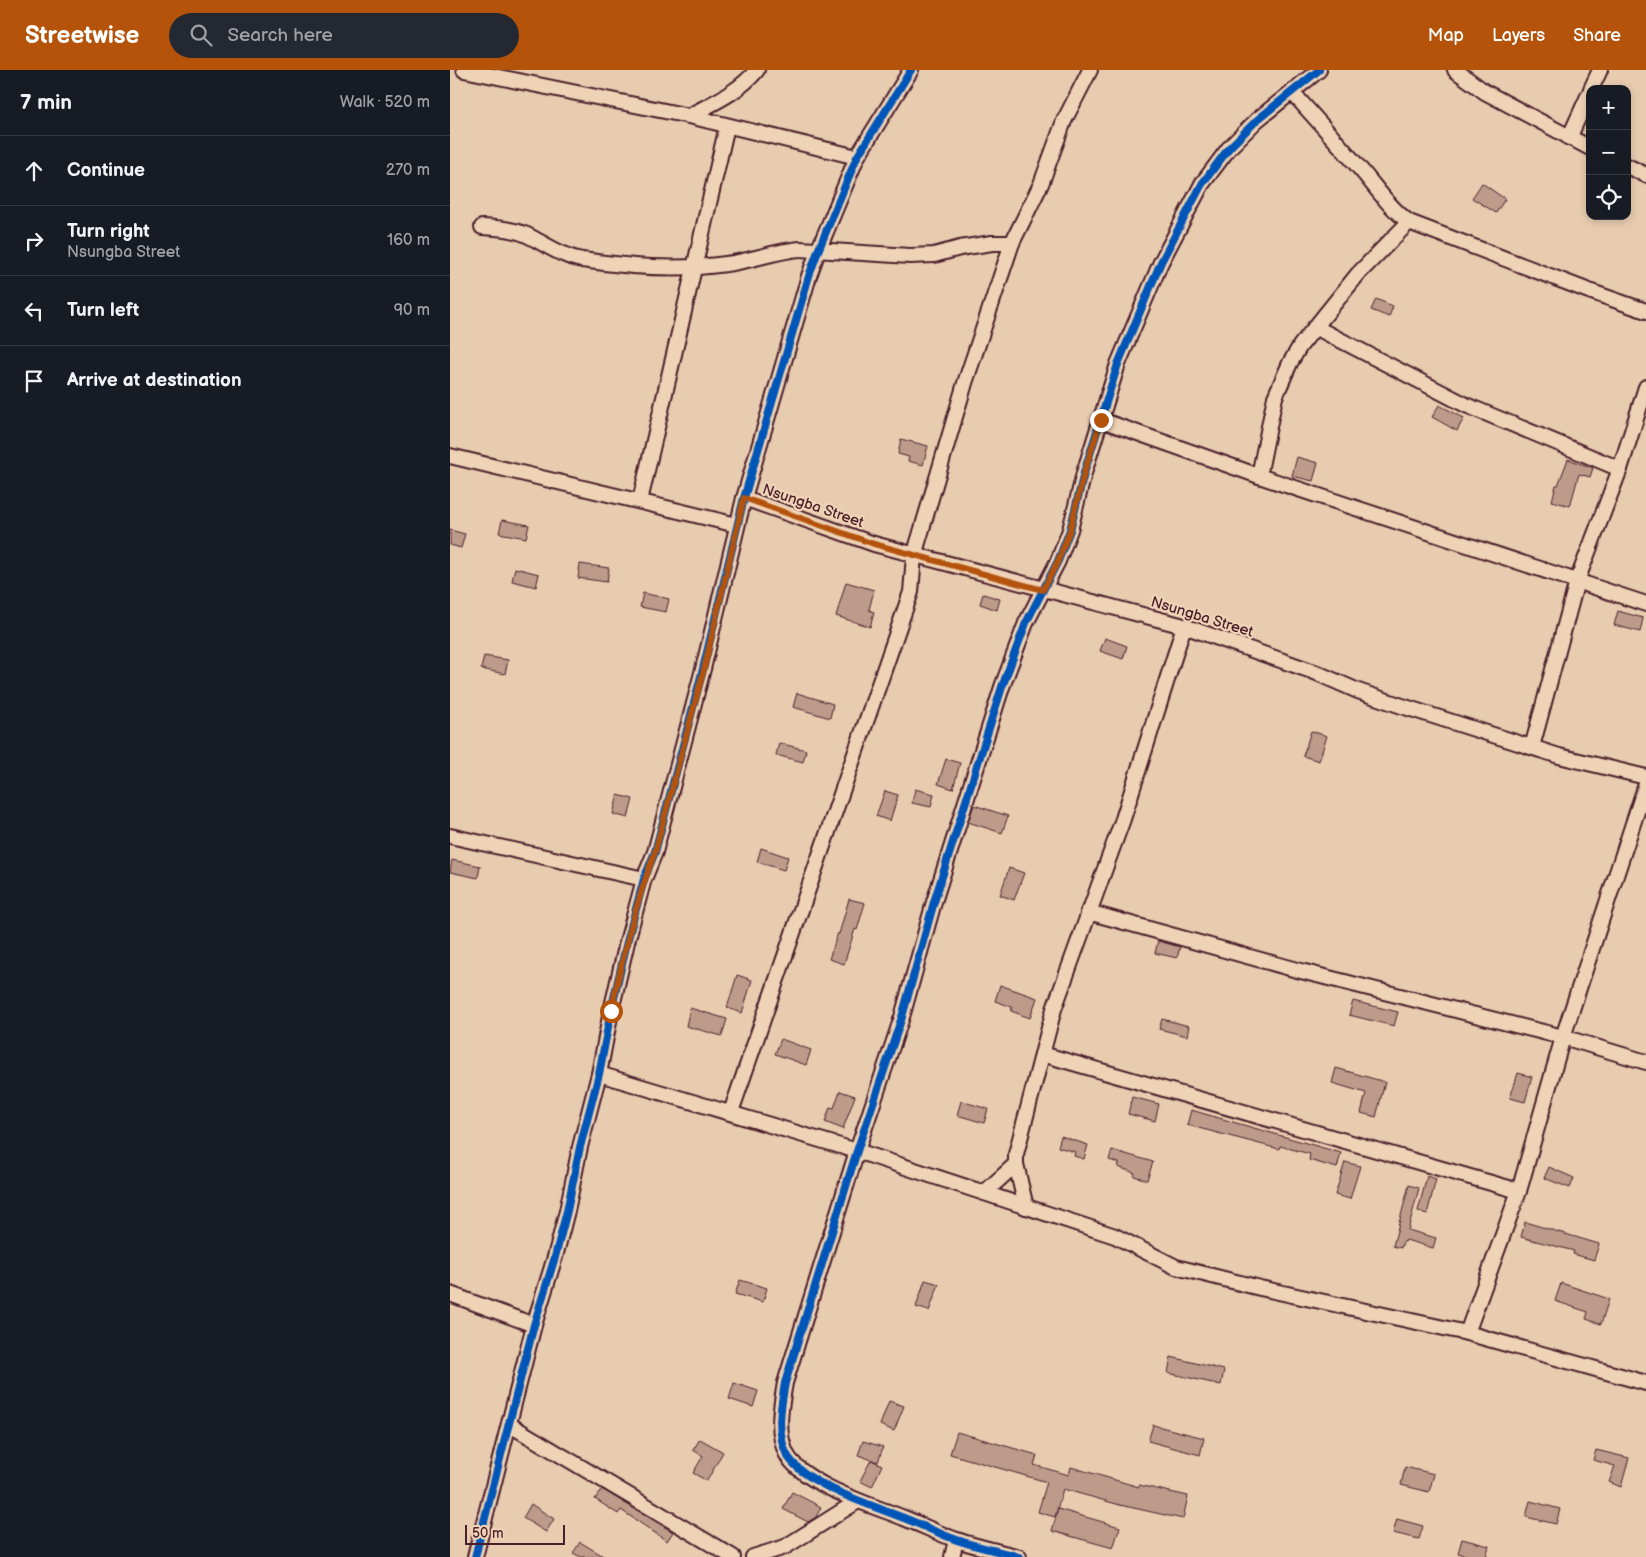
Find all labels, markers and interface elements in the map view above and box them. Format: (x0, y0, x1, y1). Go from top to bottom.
search box (169, 13, 519, 58)
text: Streetwise (25, 21, 139, 50)
icon: search (187, 21, 215, 49)
text: Search here (227, 24, 333, 47)
text: Map (1428, 25, 1464, 46)
text: Layers (1492, 25, 1545, 46)
text: Share (1573, 25, 1621, 46)
map controls (1586, 85, 1631, 220)
button: + (1586, 85, 1631, 130)
text: 7 min (20, 90, 72, 115)
text: Walk · 520 m (340, 93, 430, 112)
button: − (1586, 130, 1631, 175)
icon: ahead (20, 157, 48, 185)
text: Continue (67, 159, 145, 182)
text: 270 m (386, 161, 430, 180)
button: locate (1586, 175, 1631, 220)
text: Turn right (67, 220, 150, 243)
icon: right (20, 227, 48, 255)
text: 160 m (387, 231, 430, 250)
text: Nsungba Street (67, 243, 180, 262)
icon: left (20, 297, 48, 325)
text: Turn left (67, 299, 139, 322)
text: 90 m (394, 301, 430, 320)
icon: arrive (20, 367, 48, 395)
text: Arrive at destination (67, 369, 242, 392)
route end (1090, 409, 1113, 432)
street label: Nsungba Street (760, 480, 867, 532)
street label: Nsungba Street (1149, 592, 1256, 642)
route start (600, 1000, 623, 1023)
scale bar (465, 1522, 565, 1545)
text: 50 m (472, 1525, 504, 1542)

